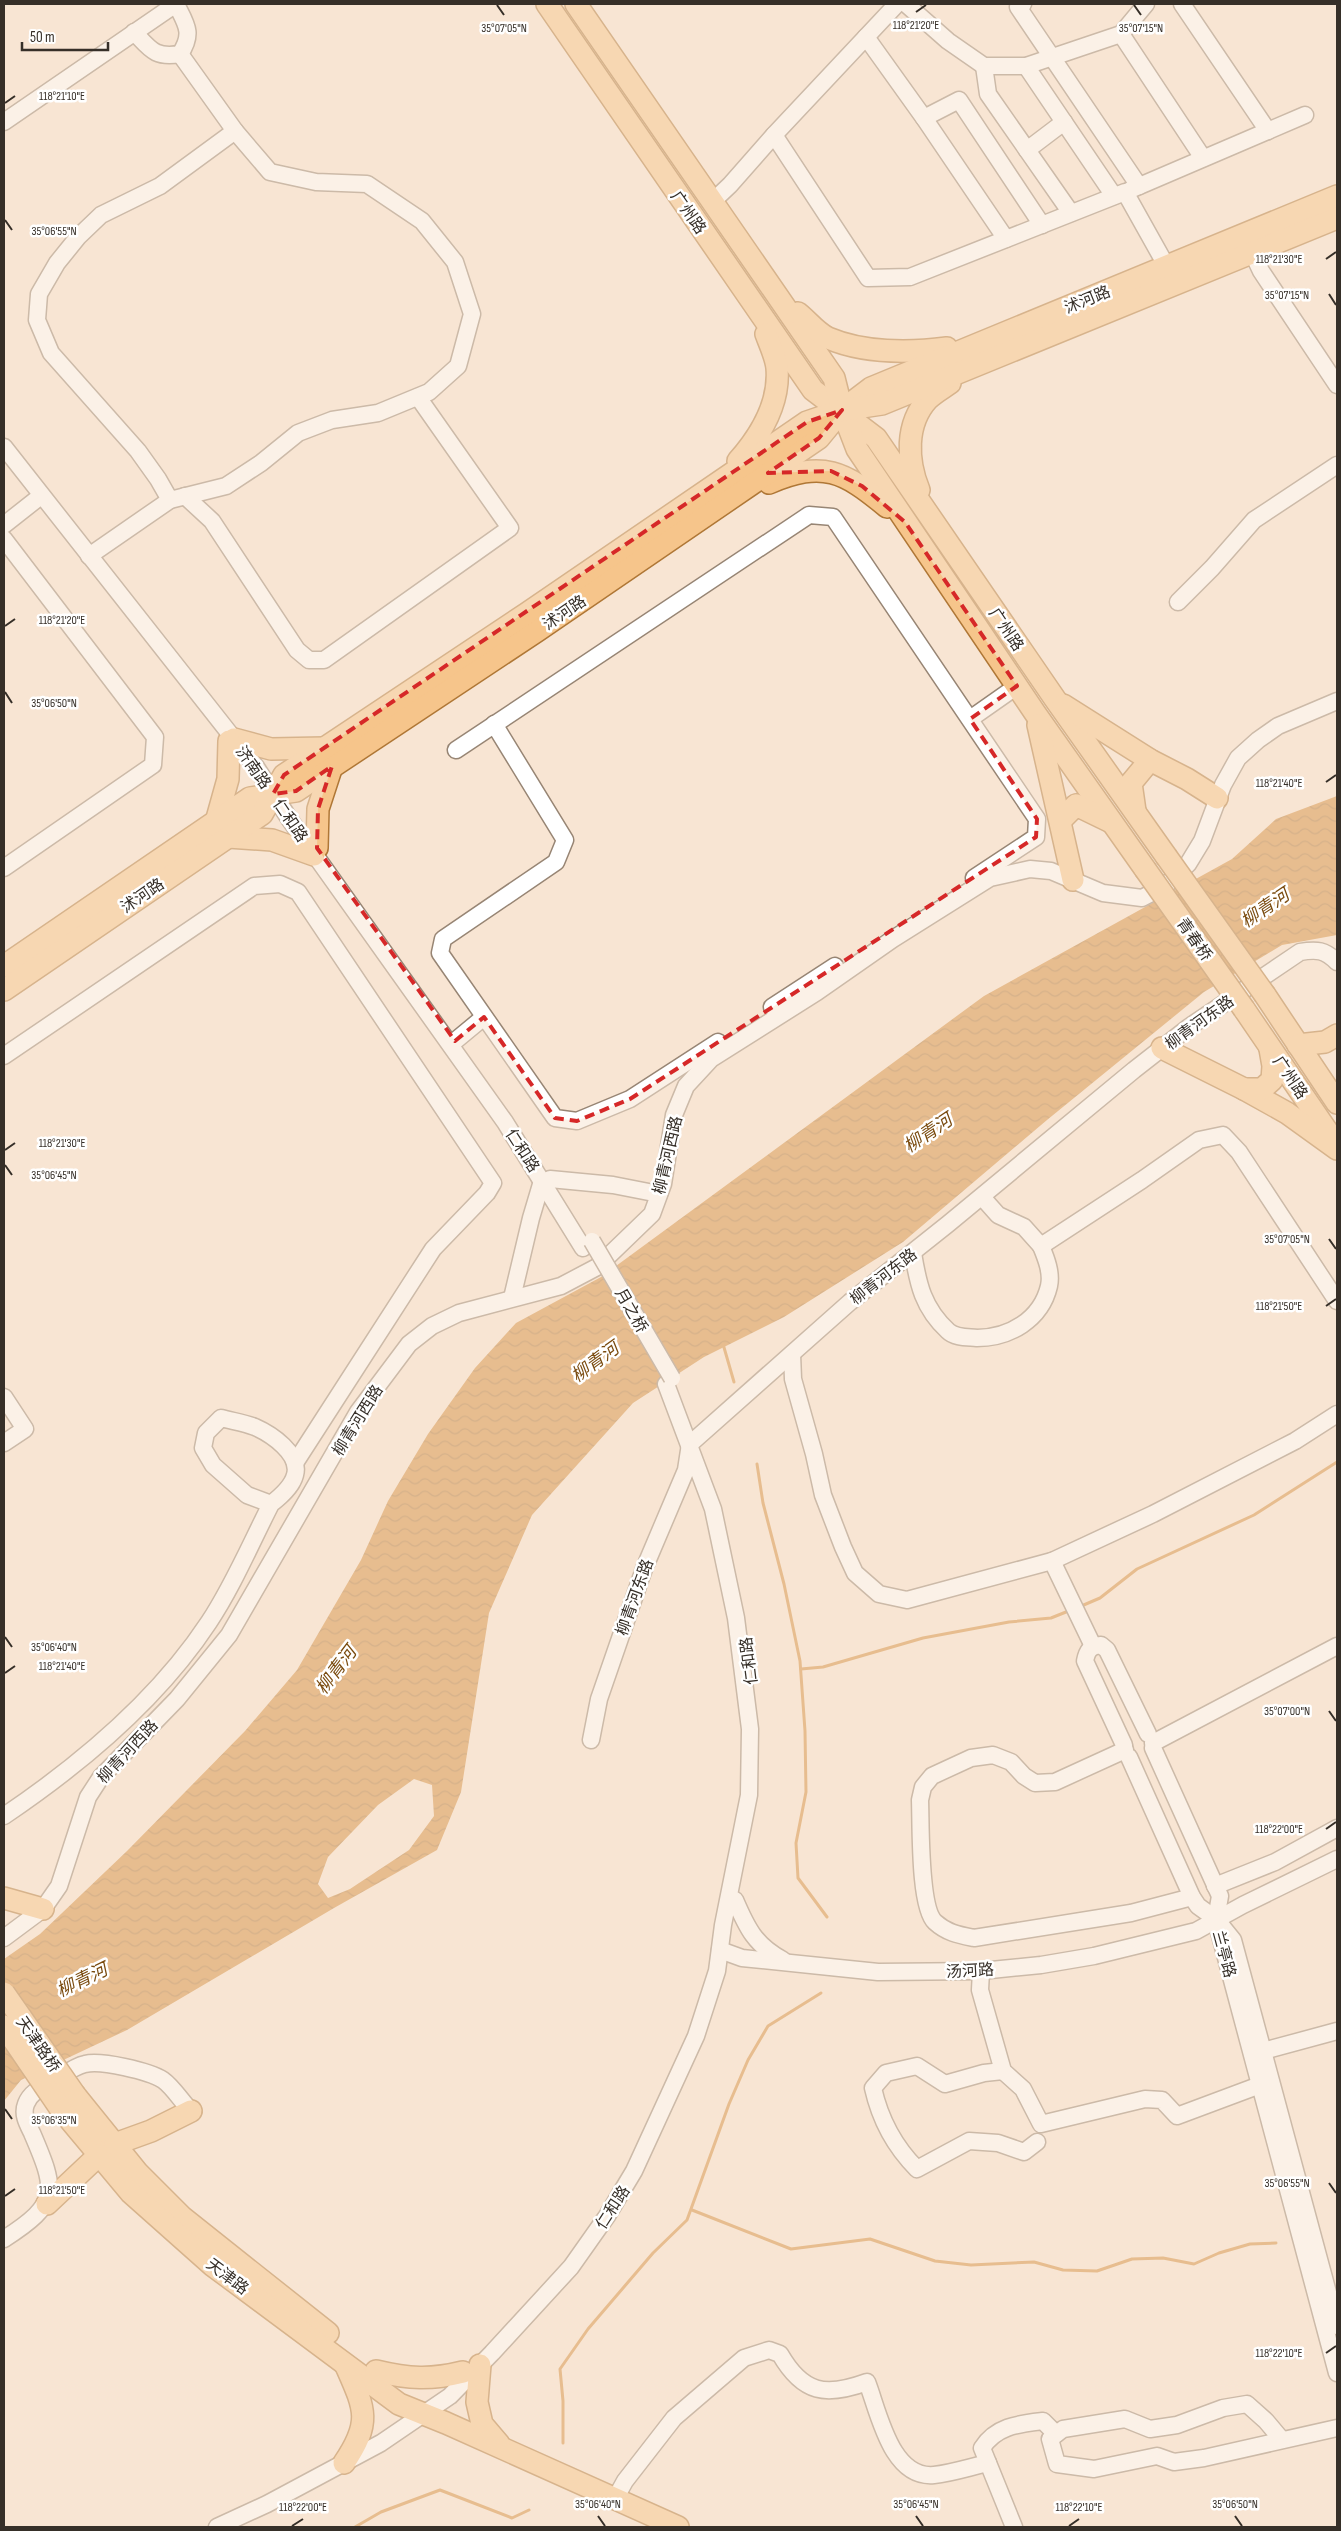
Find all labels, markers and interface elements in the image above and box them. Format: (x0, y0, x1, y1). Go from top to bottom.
text: 118°21'20"E (893, 18, 939, 33)
scale bar (22, 20, 109, 52)
text: 35°07'05"N (481, 21, 527, 36)
text: 35°07'15"N (1119, 21, 1163, 36)
text: 50 m (30, 28, 55, 47)
text: 118°21'10"E (39, 89, 85, 104)
street label: 广州路 (666, 188, 709, 238)
text: 35°06'55"N (31, 224, 77, 239)
text: 118°21'30"E (1256, 252, 1302, 267)
street label: 沭河路 (1062, 283, 1113, 318)
text: 35°07'15"N (1265, 288, 1309, 303)
street label: 沭河路 (540, 592, 590, 635)
street label: 广州路 (984, 605, 1027, 655)
text: 118°21'20"E (39, 613, 85, 628)
text: 35°06'50"N (31, 696, 77, 711)
street label: 济南路 (231, 743, 274, 793)
text: 118°21'40"E (1256, 776, 1302, 791)
street label: 仁和路 (268, 796, 311, 846)
street label: 沭河路 (118, 875, 168, 918)
water label: 柳青河 (1237, 883, 1296, 932)
street label: 青春桥 (1172, 915, 1215, 965)
street label: 柳青河东路 (1162, 992, 1238, 1054)
street label: 广州路 (1268, 1053, 1311, 1103)
water label: 柳青河 (900, 1108, 959, 1157)
street label: 柳青河西路 (650, 1114, 687, 1196)
street label: 仁和路 (501, 1126, 543, 1176)
text: 118°21'30"E (39, 1136, 85, 1151)
text: 35°06'45"N (31, 1168, 77, 1183)
text: 35°07'05"N (1264, 1232, 1310, 1247)
street label: 柳青河东路 (847, 1245, 921, 1309)
street label: 月之桥 (610, 1285, 651, 1336)
text: 118°21'50"E (1256, 1299, 1302, 1314)
water label: 柳青河 (567, 1336, 626, 1387)
street label: 柳青河西路 (329, 1382, 388, 1460)
street label: 柳青河东路 (613, 1557, 658, 1638)
street label: 仁和路 (737, 1636, 762, 1686)
text: 35°06'40"N (31, 1640, 77, 1655)
water label: 柳青河 (312, 1640, 363, 1698)
text: 118°21'40"E (39, 1659, 85, 1674)
text: 35°07'00"N (1264, 1704, 1310, 1719)
street label: 柳青河西路 (94, 1716, 162, 1788)
text: 118°22'00"E (1255, 1822, 1303, 1837)
street label: 兰亭路 (1208, 1929, 1239, 1980)
water label: 柳青河 (53, 1958, 114, 2002)
street label: 汤河路 (946, 1961, 995, 1982)
street label: 天津路桥 (12, 2013, 64, 2077)
text: 35°06'35"N (31, 2113, 77, 2128)
text: 35°06'55"N (1264, 2176, 1310, 2191)
text: 118°21'50"E (39, 2183, 85, 2198)
street label: 仁和路 (592, 2183, 634, 2233)
street label: 天津路 (202, 2255, 252, 2299)
text: 118°22'10"E (1256, 2346, 1302, 2361)
text: 35°06'40"N (575, 2497, 621, 2512)
text: 35°06'45"N (893, 2497, 939, 2512)
text: 35°06'50"N (1212, 2497, 1258, 2512)
text: 118°22'00"E (279, 2500, 327, 2515)
text: 118°22'10"E (1056, 2500, 1102, 2515)

